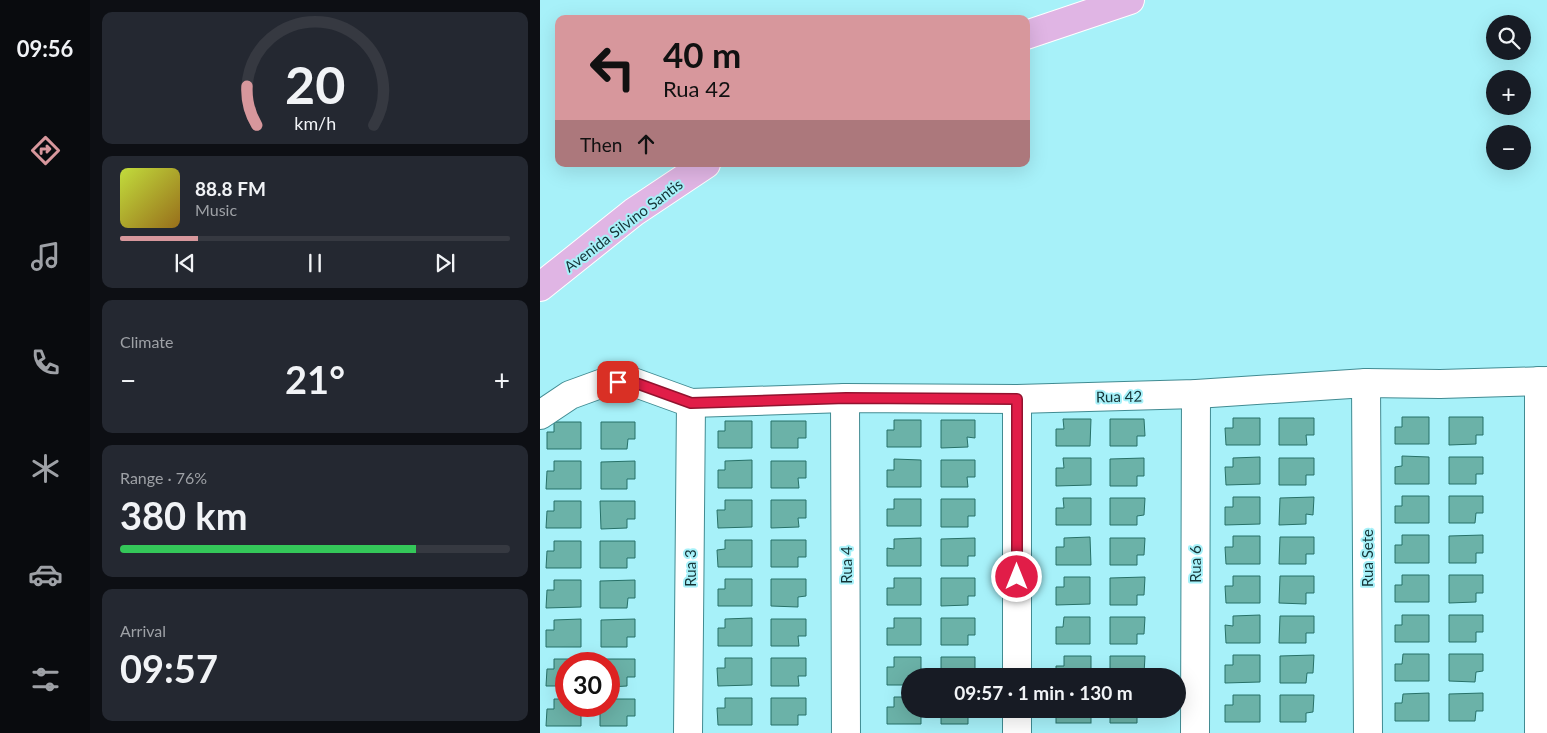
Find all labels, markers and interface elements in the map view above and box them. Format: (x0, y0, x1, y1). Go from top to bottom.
map controls (1486, 15, 1531, 170)
button: search (1486, 15, 1531, 60)
text: 40 m (663, 33, 741, 75)
text: 09:56 (17, 35, 73, 62)
icon: left (580, 35, 645, 100)
text: 20 (285, 53, 345, 115)
button: + (1486, 70, 1531, 115)
text: Rua 42 (663, 75, 731, 102)
text: km/h (294, 112, 336, 134)
button: − (1486, 125, 1531, 170)
icon: ahead (632, 130, 660, 158)
icon: directions (28, 133, 63, 168)
text: Then (580, 133, 622, 156)
street label: Avenida Silvino Santis (560, 175, 686, 275)
text: 88.8 FM (195, 177, 266, 200)
text: Music (195, 200, 237, 219)
icon: music (28, 239, 63, 274)
icon: previous (171, 249, 199, 277)
icon: pause (301, 249, 329, 277)
icon: next (431, 249, 459, 277)
text: Climate (120, 332, 173, 351)
icon: phone (28, 345, 63, 380)
text: 21° (285, 356, 345, 402)
pin (597, 361, 639, 403)
text: − (120, 363, 136, 397)
text: + (494, 363, 510, 397)
icon: arrive (604, 368, 632, 396)
street label: Rua 42 (1096, 387, 1142, 405)
icon: climate (28, 451, 63, 486)
text: Range · 76% (120, 468, 207, 487)
text: 380 km (120, 492, 248, 538)
street label: Rua Sete (1358, 529, 1376, 587)
street label: Rua 6 (1186, 545, 1204, 583)
street label: Rua 4 (837, 546, 855, 584)
street label: Rua 3 (681, 549, 699, 587)
position arrow (990, 550, 1042, 602)
icon: car (28, 557, 63, 592)
text: Arrival (120, 621, 166, 640)
text: 09:57 (120, 645, 218, 691)
speed limit sign: 30 (555, 652, 620, 717)
icon: filters (28, 662, 63, 697)
text: 09:57 · 1 min · 130 m (954, 681, 1133, 704)

